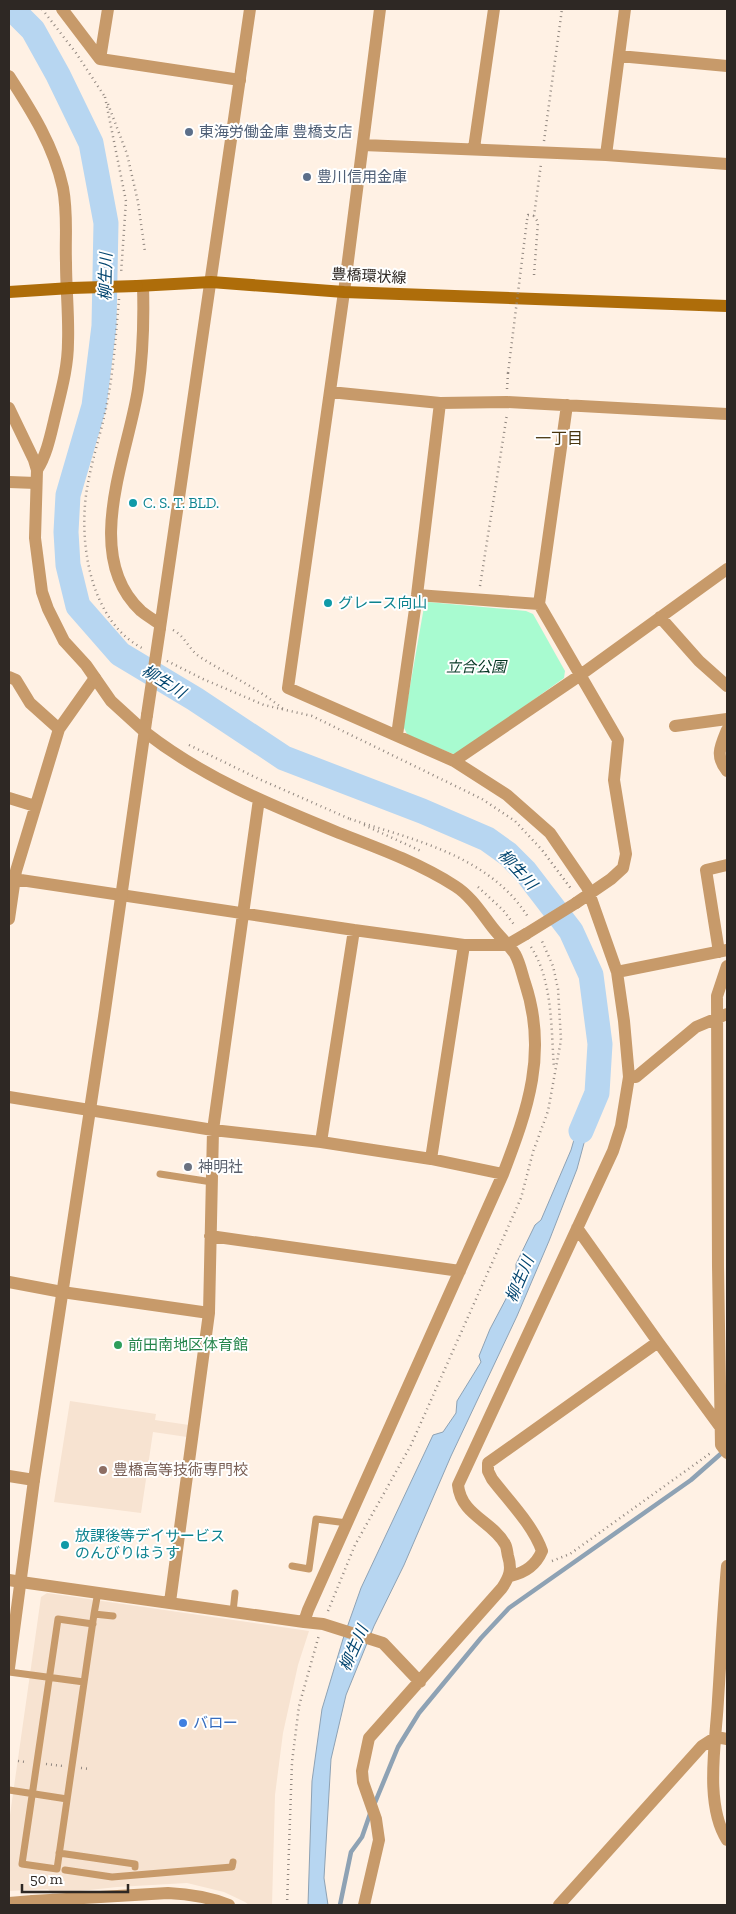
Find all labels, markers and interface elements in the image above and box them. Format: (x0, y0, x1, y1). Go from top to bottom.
place label: 東海労働金庫 豊橋支店 (199, 123, 352, 141)
marker: 東海労働金庫 豊橋支店 (183, 126, 195, 138)
place label: 豊川信用金庫 (317, 168, 407, 186)
marker: 豊川信用金庫 (301, 171, 313, 183)
water label: 柳生川 (96, 251, 115, 301)
street label: 豊橋環状線 (331, 265, 407, 287)
district label: 一丁目 (535, 429, 583, 448)
place label: C. S. T. BLD. (143, 494, 219, 512)
marker: C. S. T. BLD. (127, 497, 139, 509)
place label: グレース向山 (338, 594, 427, 612)
marker: グレース向山 (322, 597, 334, 609)
park label: 立合公園 (446, 658, 508, 676)
water label: 柳生川 (138, 661, 191, 703)
water label: 柳生川 (494, 845, 542, 895)
place label: 神明社 (198, 1158, 243, 1176)
marker: 神明社 (182, 1161, 194, 1173)
water label: 柳生川 (501, 1252, 538, 1305)
place label: 前田南地区体育館 (128, 1336, 248, 1354)
marker: 前田南地区体育館 (112, 1339, 124, 1351)
place label: 豊橋高等技術専門校 (113, 1461, 248, 1479)
marker: 豊橋高等技術専門校 (97, 1464, 109, 1476)
place label: 放課後等デイサービス のんびりはうす (75, 1527, 225, 1562)
marker: 放課後等デイサービス のんびりはうす (59, 1539, 71, 1551)
water label: 柳生川 (335, 1621, 373, 1674)
place label: バロー (193, 1714, 238, 1732)
marker: バロー (177, 1717, 189, 1729)
scale bar (22, 1862, 129, 1894)
text: 50 m (30, 1870, 63, 1888)

